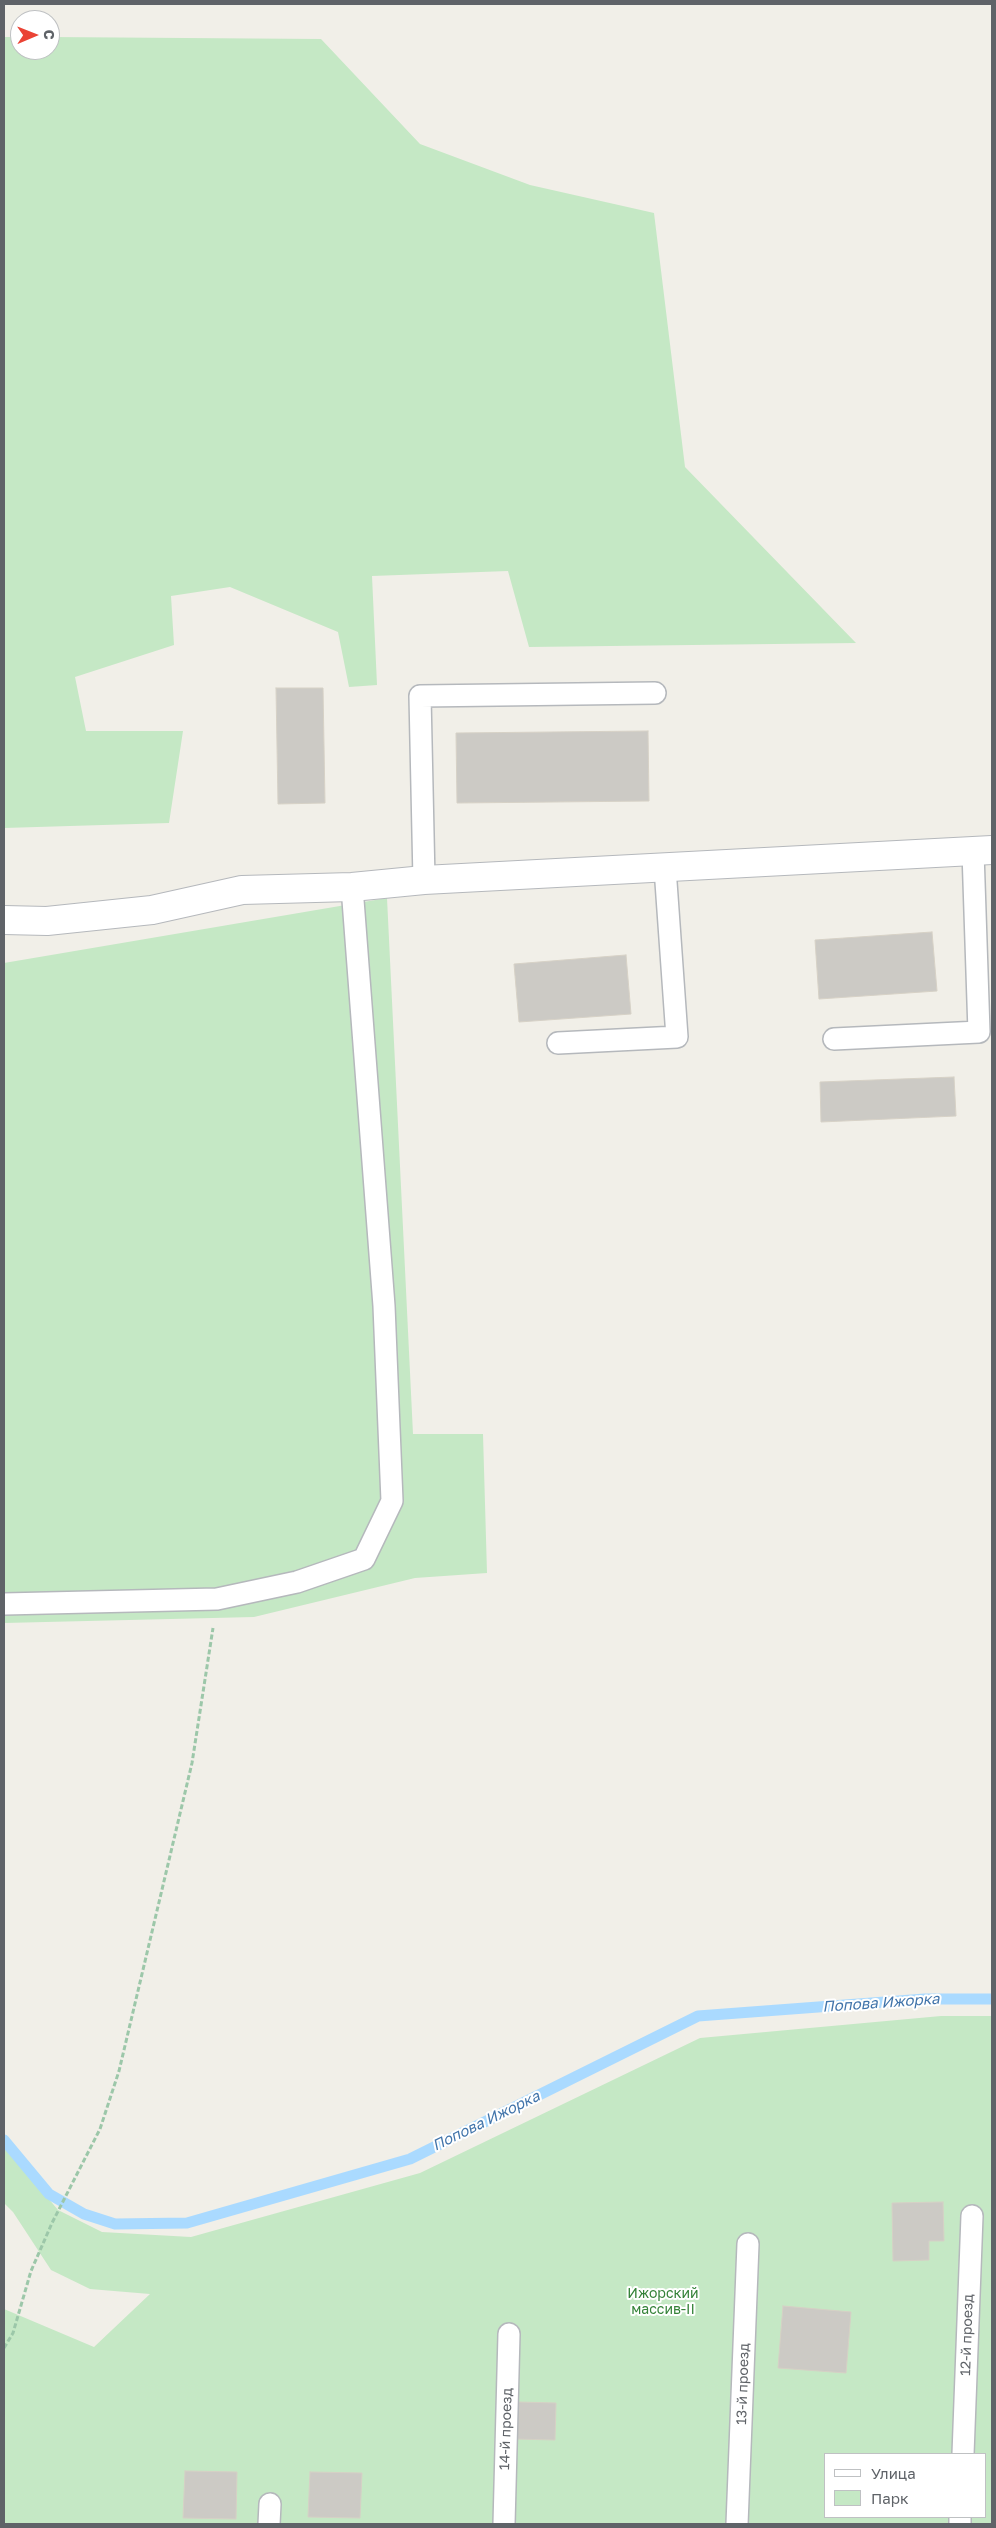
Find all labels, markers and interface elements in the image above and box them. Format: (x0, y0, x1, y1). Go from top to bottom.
north arrow (10, 10, 60, 60)
text: С (41, 30, 58, 40)
water label: Попова Ижорка (822, 1990, 940, 2016)
water label: Попова Ижорка (429, 2087, 543, 2155)
park label: Ижорский массив-II (627, 2286, 699, 2318)
street label: 12-й проезд (957, 2294, 977, 2376)
street label: 13-й проезд (733, 2343, 753, 2425)
street label: 14-й проезд (496, 2388, 516, 2470)
legend (824, 2453, 986, 2518)
text: Улица (871, 2464, 916, 2482)
text: Парк (871, 2489, 909, 2507)

